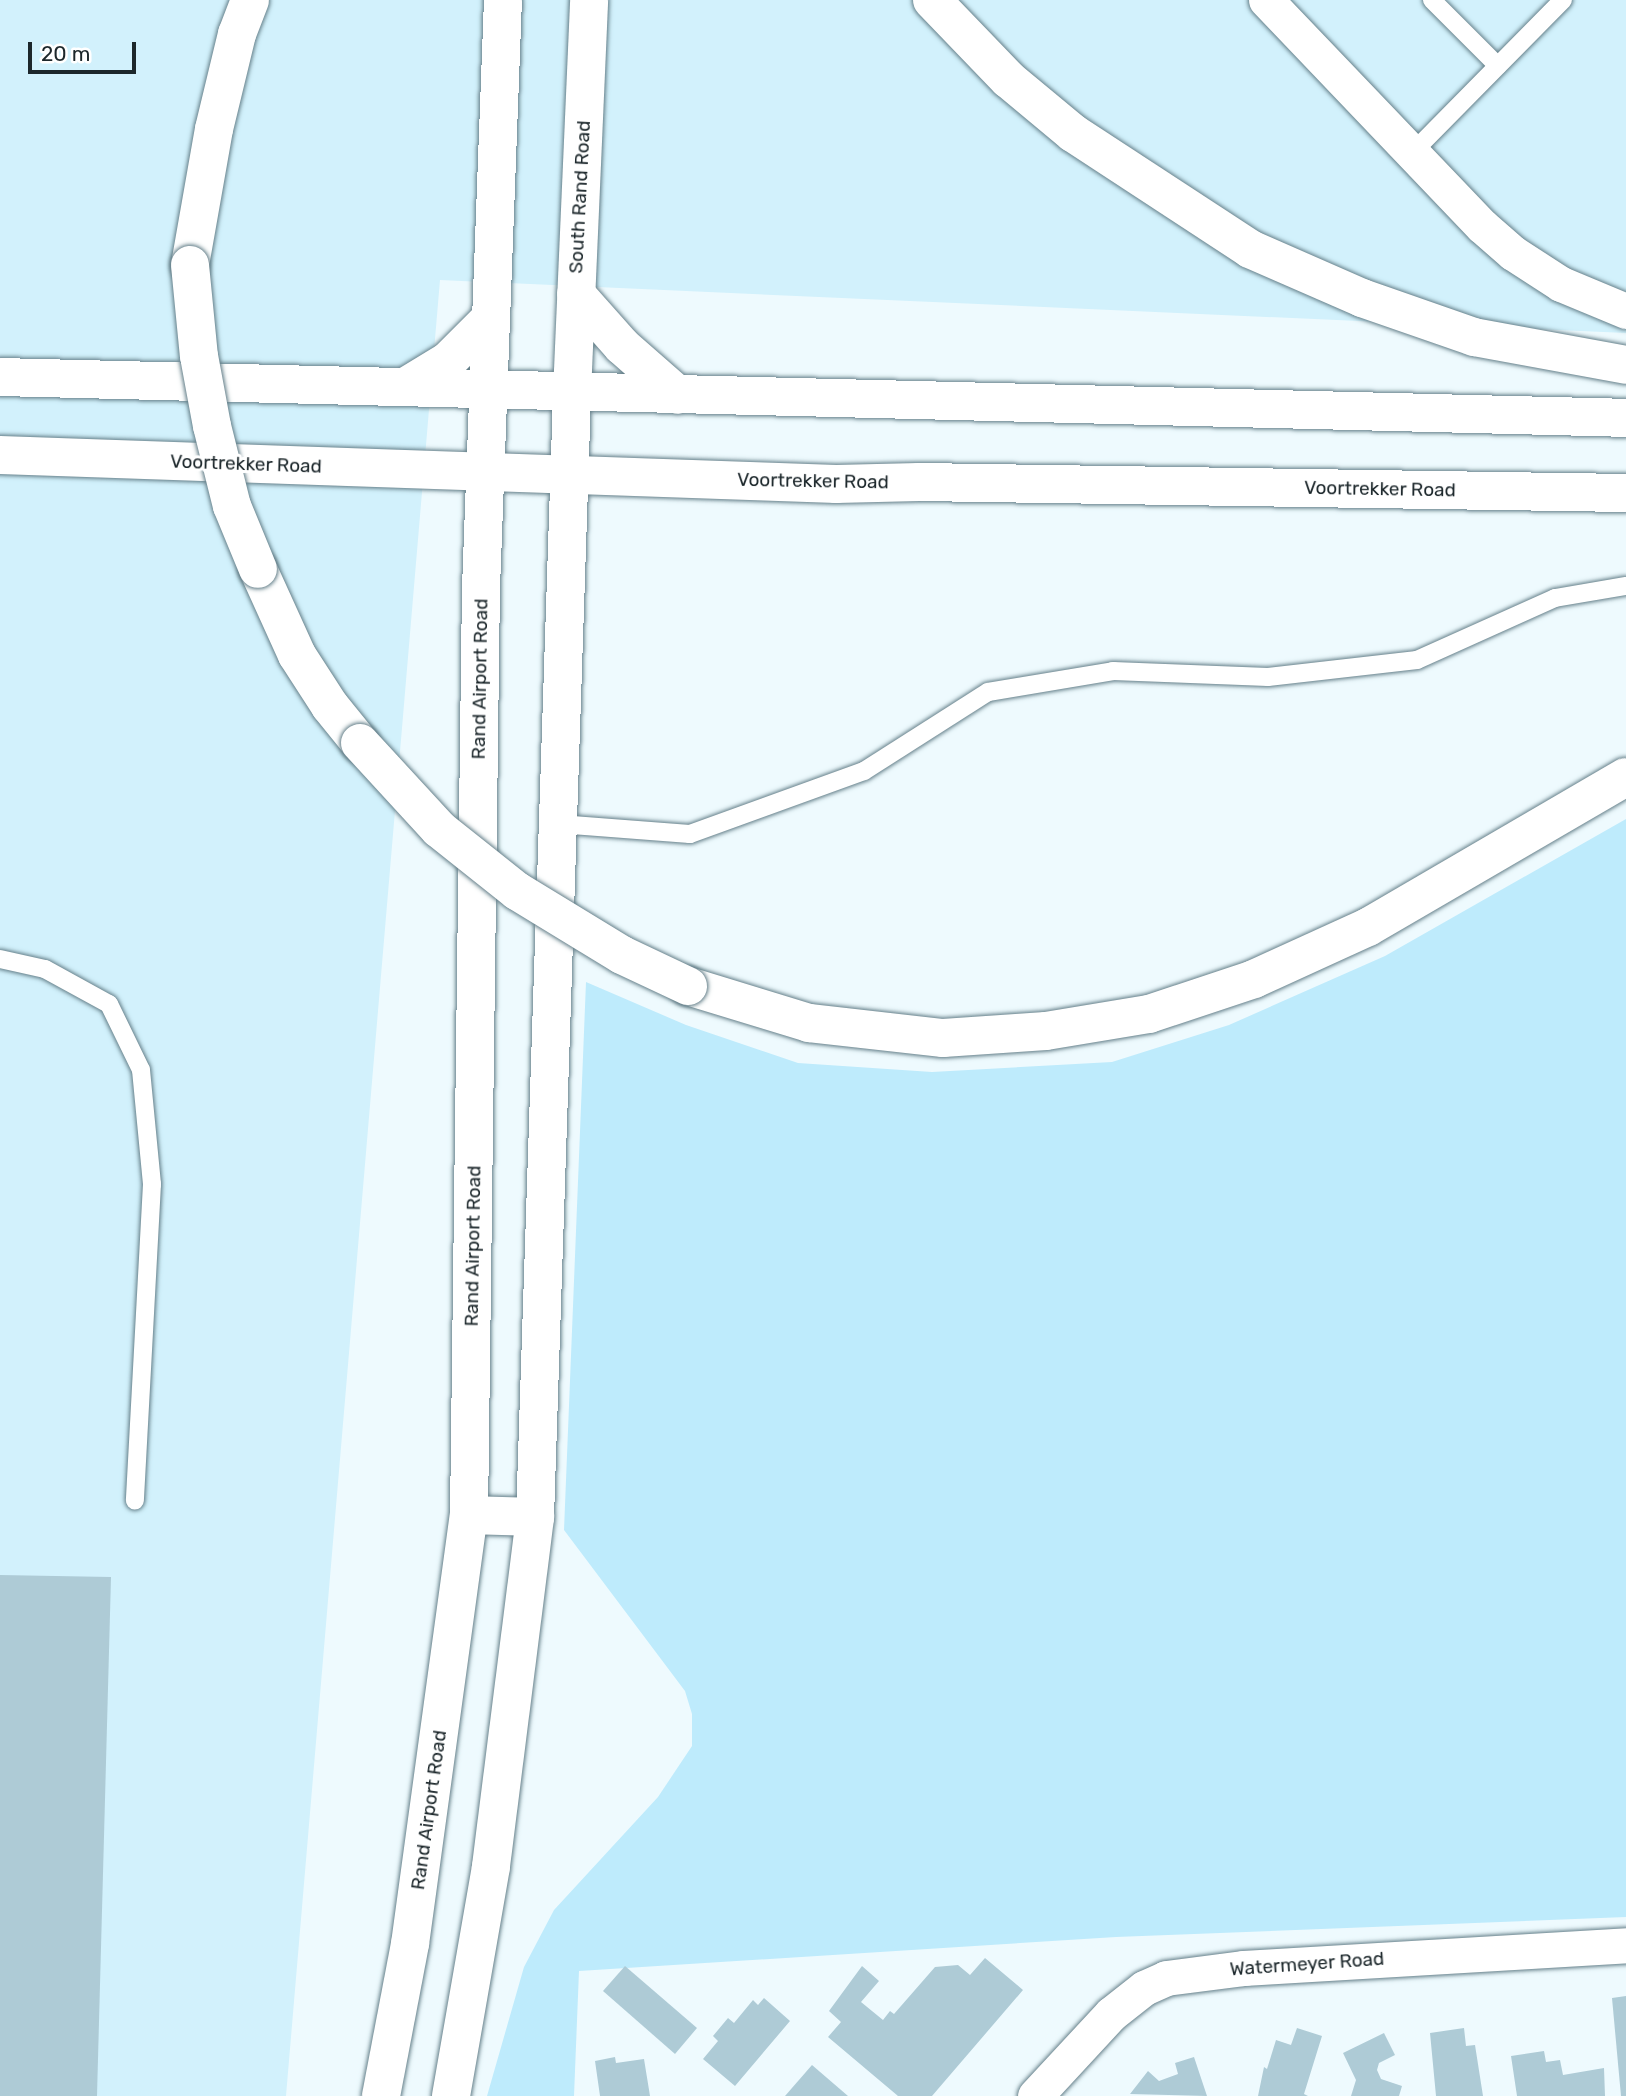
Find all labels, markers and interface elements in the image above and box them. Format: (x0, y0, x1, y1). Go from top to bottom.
scale bar (32, 28, 140, 72)
text: 20 m (41, 41, 90, 66)
street label: South Rand Road (565, 120, 595, 274)
street label: Voortrekker Road (170, 450, 322, 478)
street label: Voortrekker Road (737, 468, 889, 494)
street label: Voortrekker Road (1304, 476, 1456, 502)
street label: Rand Airport Road (467, 598, 493, 760)
street label: Rand Airport Road (460, 1165, 486, 1327)
street label: Rand Airport Road (406, 1728, 452, 1892)
street label: Watermeyer Road (1229, 1947, 1385, 1981)

